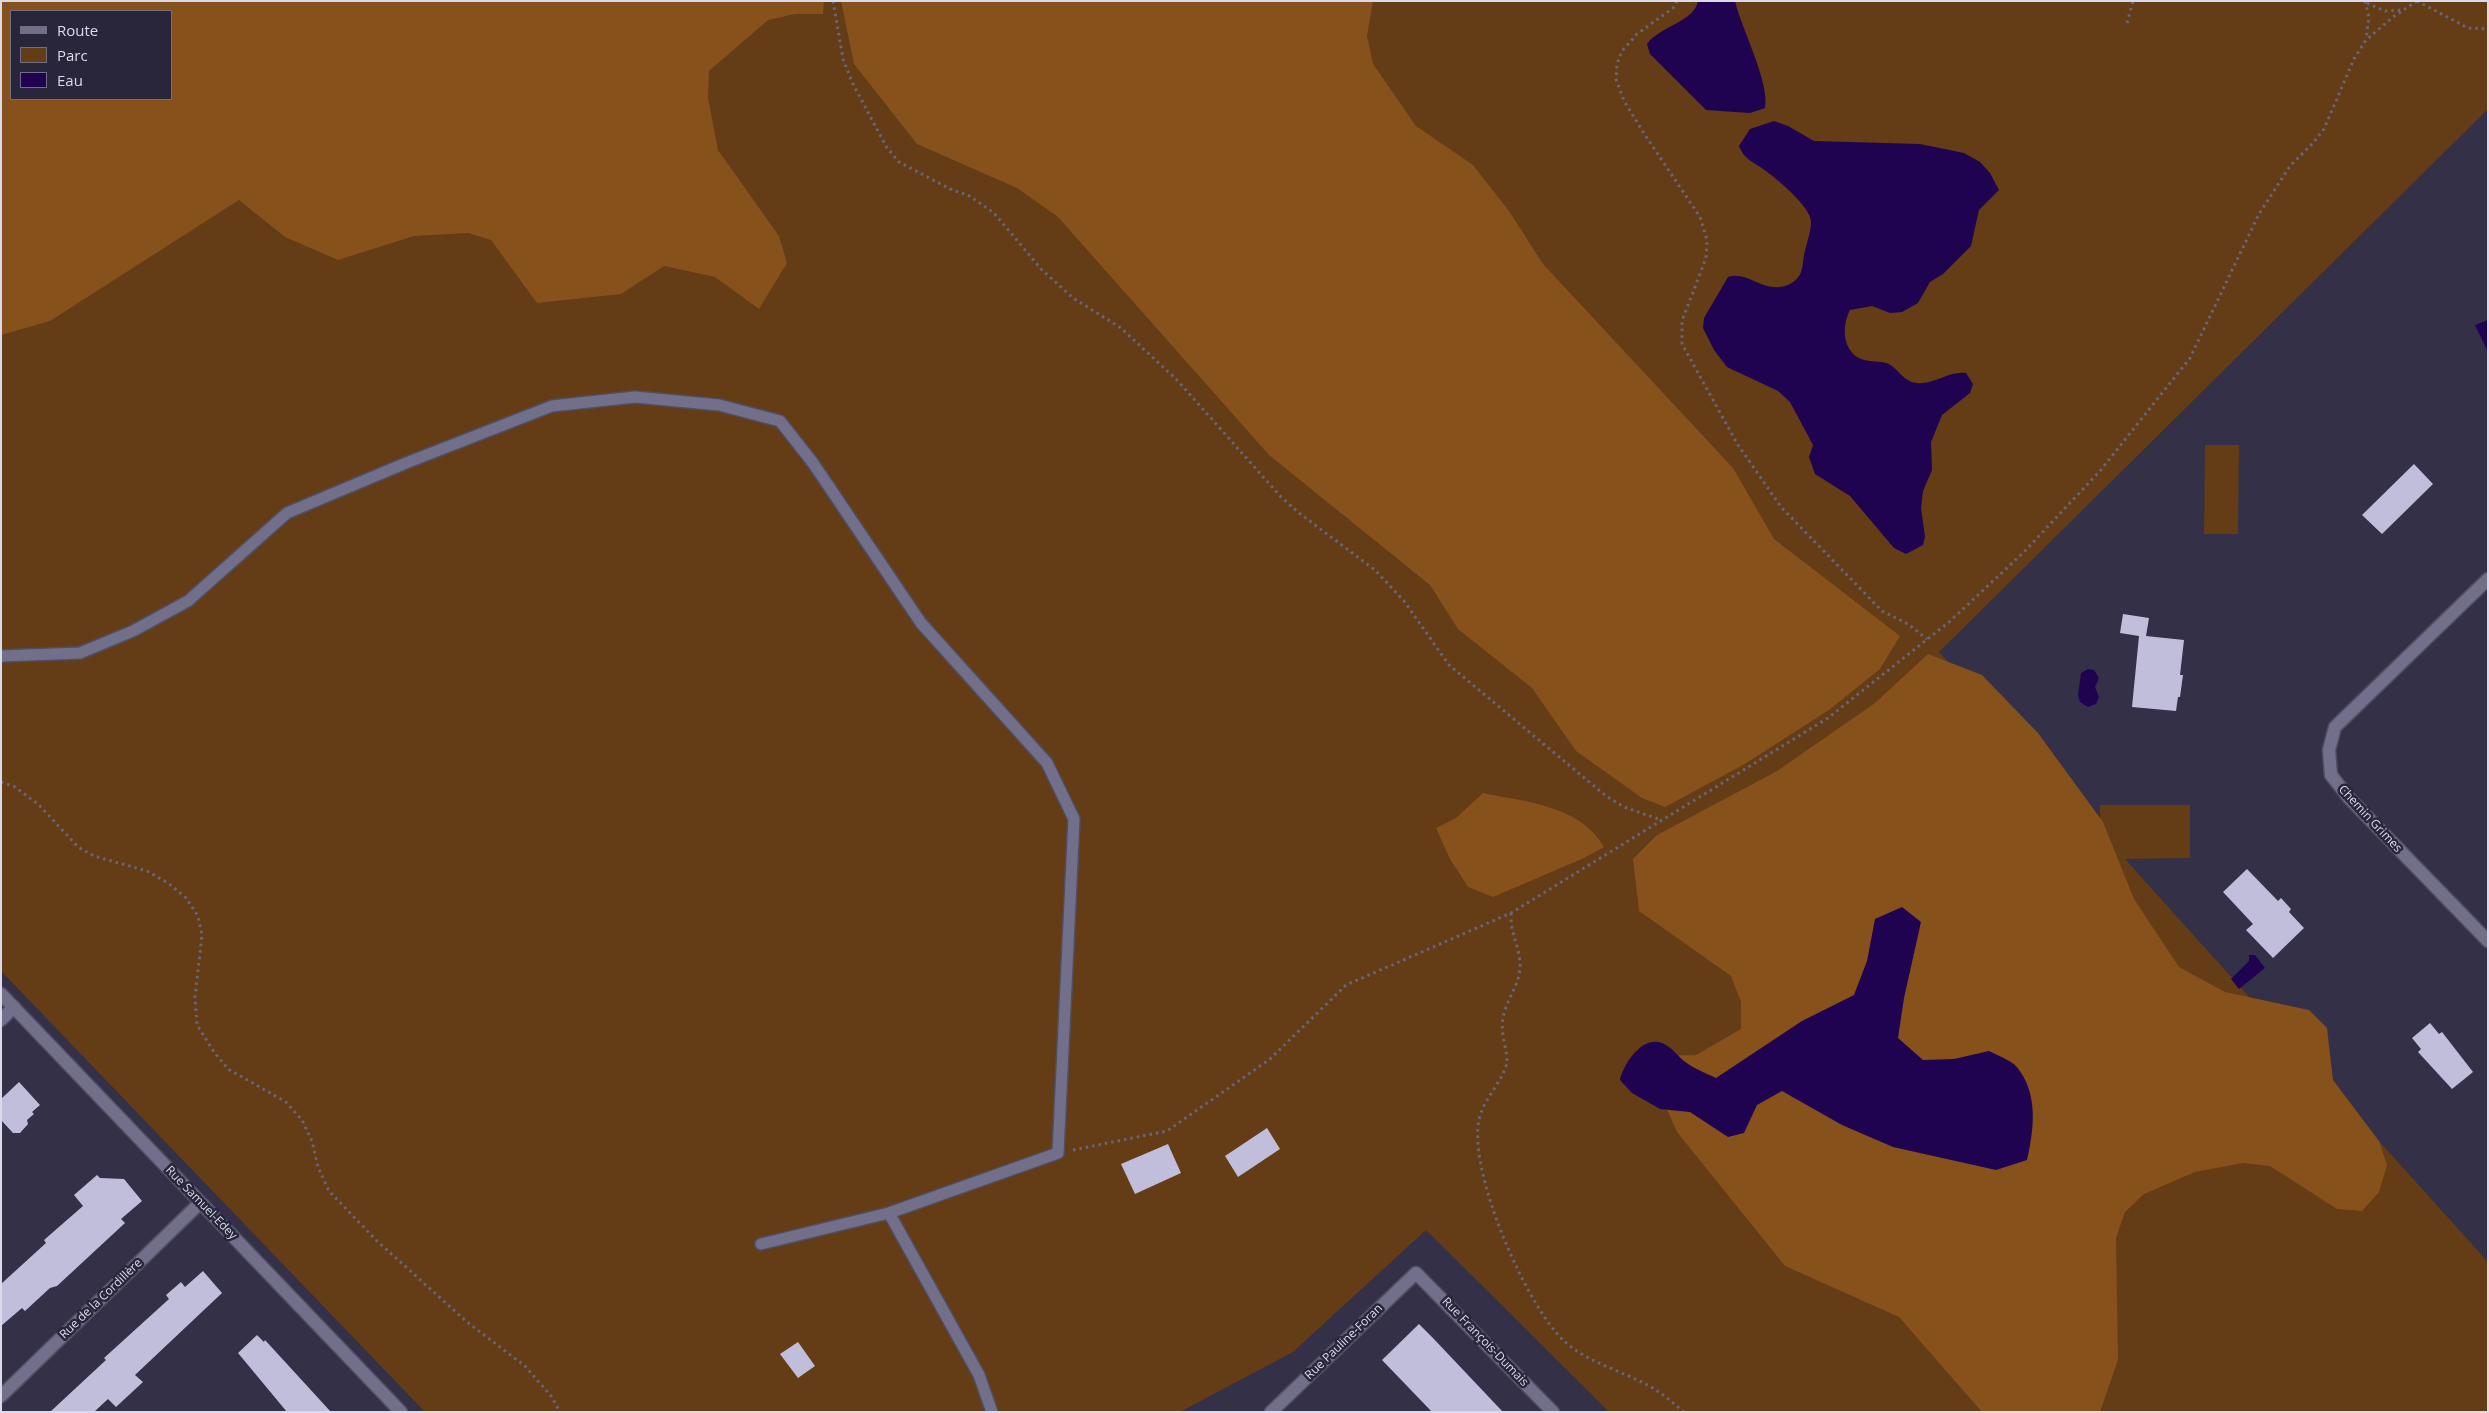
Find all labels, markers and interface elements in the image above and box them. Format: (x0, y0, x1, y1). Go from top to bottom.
legend (10, 10, 172, 100)
text: Route (57, 20, 98, 40)
text: Parc (57, 45, 88, 65)
text: Eau (57, 70, 83, 90)
street label: Chemin Grimes (2335, 782, 2405, 856)
street label: Rue Samuel-Edey (162, 1163, 240, 1243)
street label: Rue de la Cordillère (57, 1256, 145, 1342)
street label: Rue François-Dumais (1439, 1295, 1531, 1389)
street label: Rue Pauline-Foran (1302, 1301, 1386, 1383)

